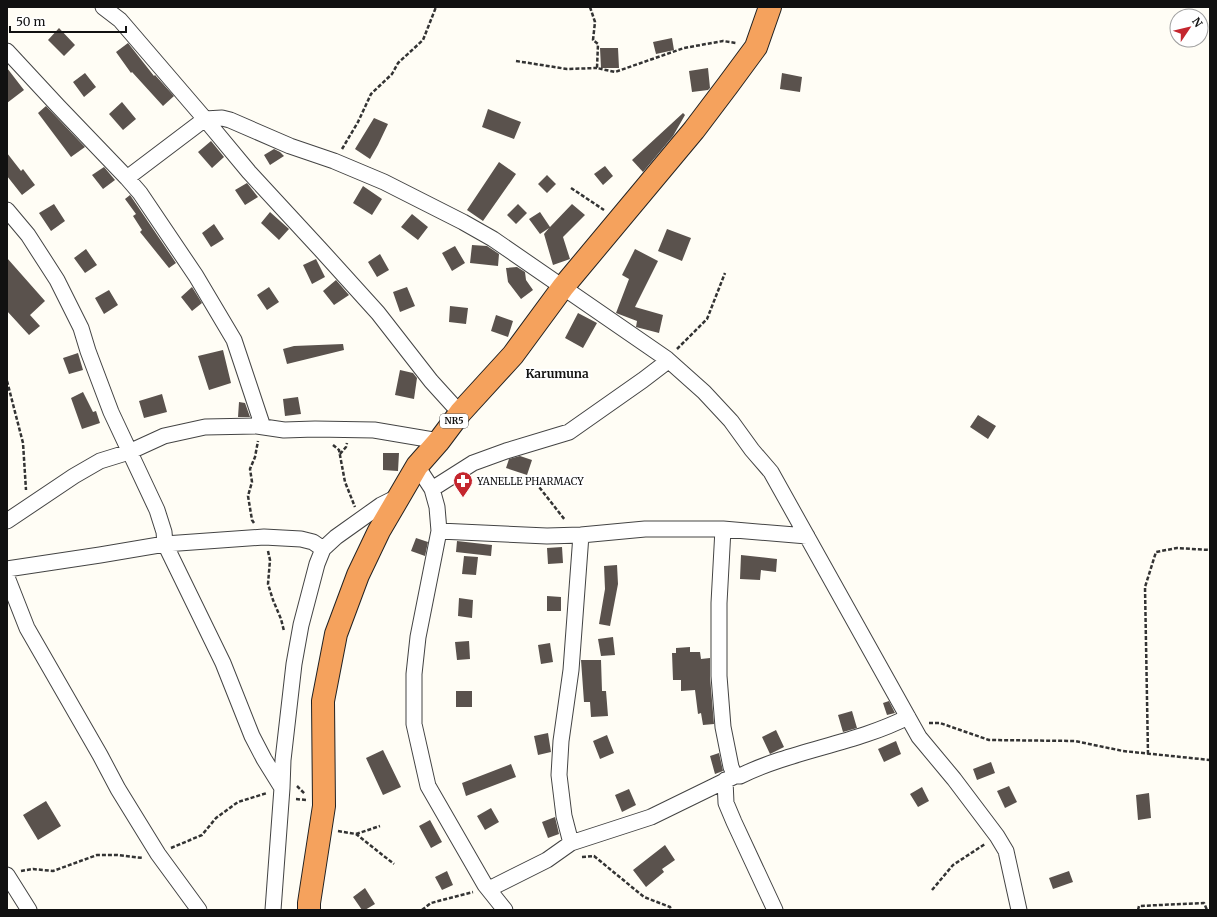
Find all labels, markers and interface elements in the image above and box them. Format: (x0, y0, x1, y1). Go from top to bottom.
scale bar (10, 8, 126, 34)
north arrow (1169, 8, 1209, 48)
text: 50 m (16, 14, 45, 29)
text: N (1189, 15, 1206, 30)
district label: Karumuna (525, 366, 589, 381)
road number: NR5 (440, 414, 468, 428)
pharmacy icon: YANELLE PHARMACY (452, 470, 474, 498)
place label: YANELLE PHARMACY (476, 475, 584, 488)

